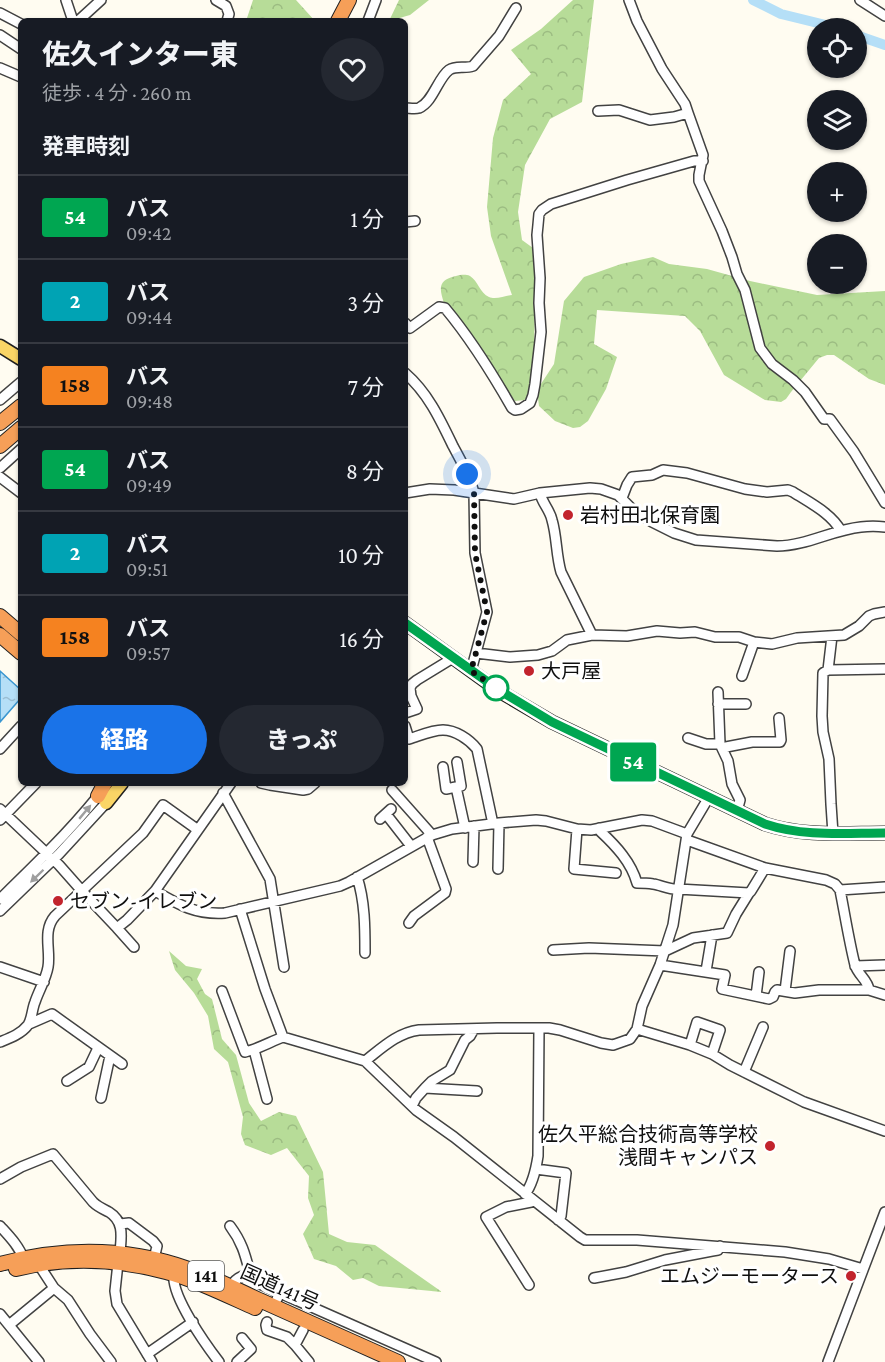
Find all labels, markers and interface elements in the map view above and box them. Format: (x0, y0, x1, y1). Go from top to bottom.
map controls (807, 18, 867, 294)
button: locate (807, 18, 867, 78)
button: heart (321, 38, 384, 101)
text: 佐久インター東 (42, 39, 238, 70)
text: 徒歩 · 4 分 · 260 m (42, 82, 191, 104)
button: layers (807, 90, 867, 150)
text: 発車時刻 (42, 134, 130, 159)
button: + (807, 162, 867, 222)
text: バス (126, 196, 170, 221)
text: 54 (64, 205, 86, 229)
text: 1 分 (351, 207, 384, 232)
text: 09:42 (126, 222, 172, 244)
button: − (807, 234, 867, 294)
text: バス (126, 280, 170, 305)
text: 2 (70, 289, 80, 313)
text: 3 分 (347, 291, 384, 316)
text: 09:44 (126, 306, 172, 328)
text: バス (126, 364, 170, 389)
text: 158 (60, 373, 90, 397)
text: 7 分 (348, 375, 384, 400)
text: 09:48 (126, 390, 173, 412)
text: バス (126, 448, 170, 473)
text: 54 (64, 457, 86, 481)
text: 8 分 (346, 459, 384, 484)
your location (452, 459, 482, 489)
text: 09:49 (126, 474, 172, 496)
place label: 岩村田北保育園 (580, 504, 720, 526)
marker: 岩村田北保育園 (561, 508, 575, 522)
text: バス (126, 532, 170, 557)
text: 2 (70, 541, 80, 565)
text: 10 分 (338, 543, 384, 568)
text: 09:51 (126, 558, 168, 580)
text: バス (126, 616, 170, 641)
text: 158 (60, 625, 90, 649)
text: 16 分 (339, 627, 384, 652)
text: 09:57 (126, 642, 170, 664)
place label: 大戸屋 (541, 660, 601, 682)
marker: 大戸屋 (522, 664, 536, 678)
unlabelled marker (483, 675, 509, 701)
button: 経路 (42, 705, 207, 774)
button: きっぷ (219, 705, 384, 774)
line badge: 54 (606, 742, 660, 782)
text: 54 (622, 750, 644, 774)
one-way arrow (78, 805, 91, 820)
one-way arrow (29, 869, 44, 883)
place label: セブン-イレブン (70, 890, 217, 912)
marker: セブン-イレブン (51, 894, 65, 908)
place label: 佐久平総合技術高等学校 浅間キャンパス (538, 1123, 758, 1168)
marker: 佐久平総合技術高等学校 浅間キャンパス (763, 1139, 777, 1153)
street label: 国道141号 (237, 1260, 323, 1314)
road number: 141 (188, 1261, 224, 1291)
place label: エムジーモータース (660, 1265, 839, 1287)
marker: エムジーモータース (844, 1269, 858, 1283)

